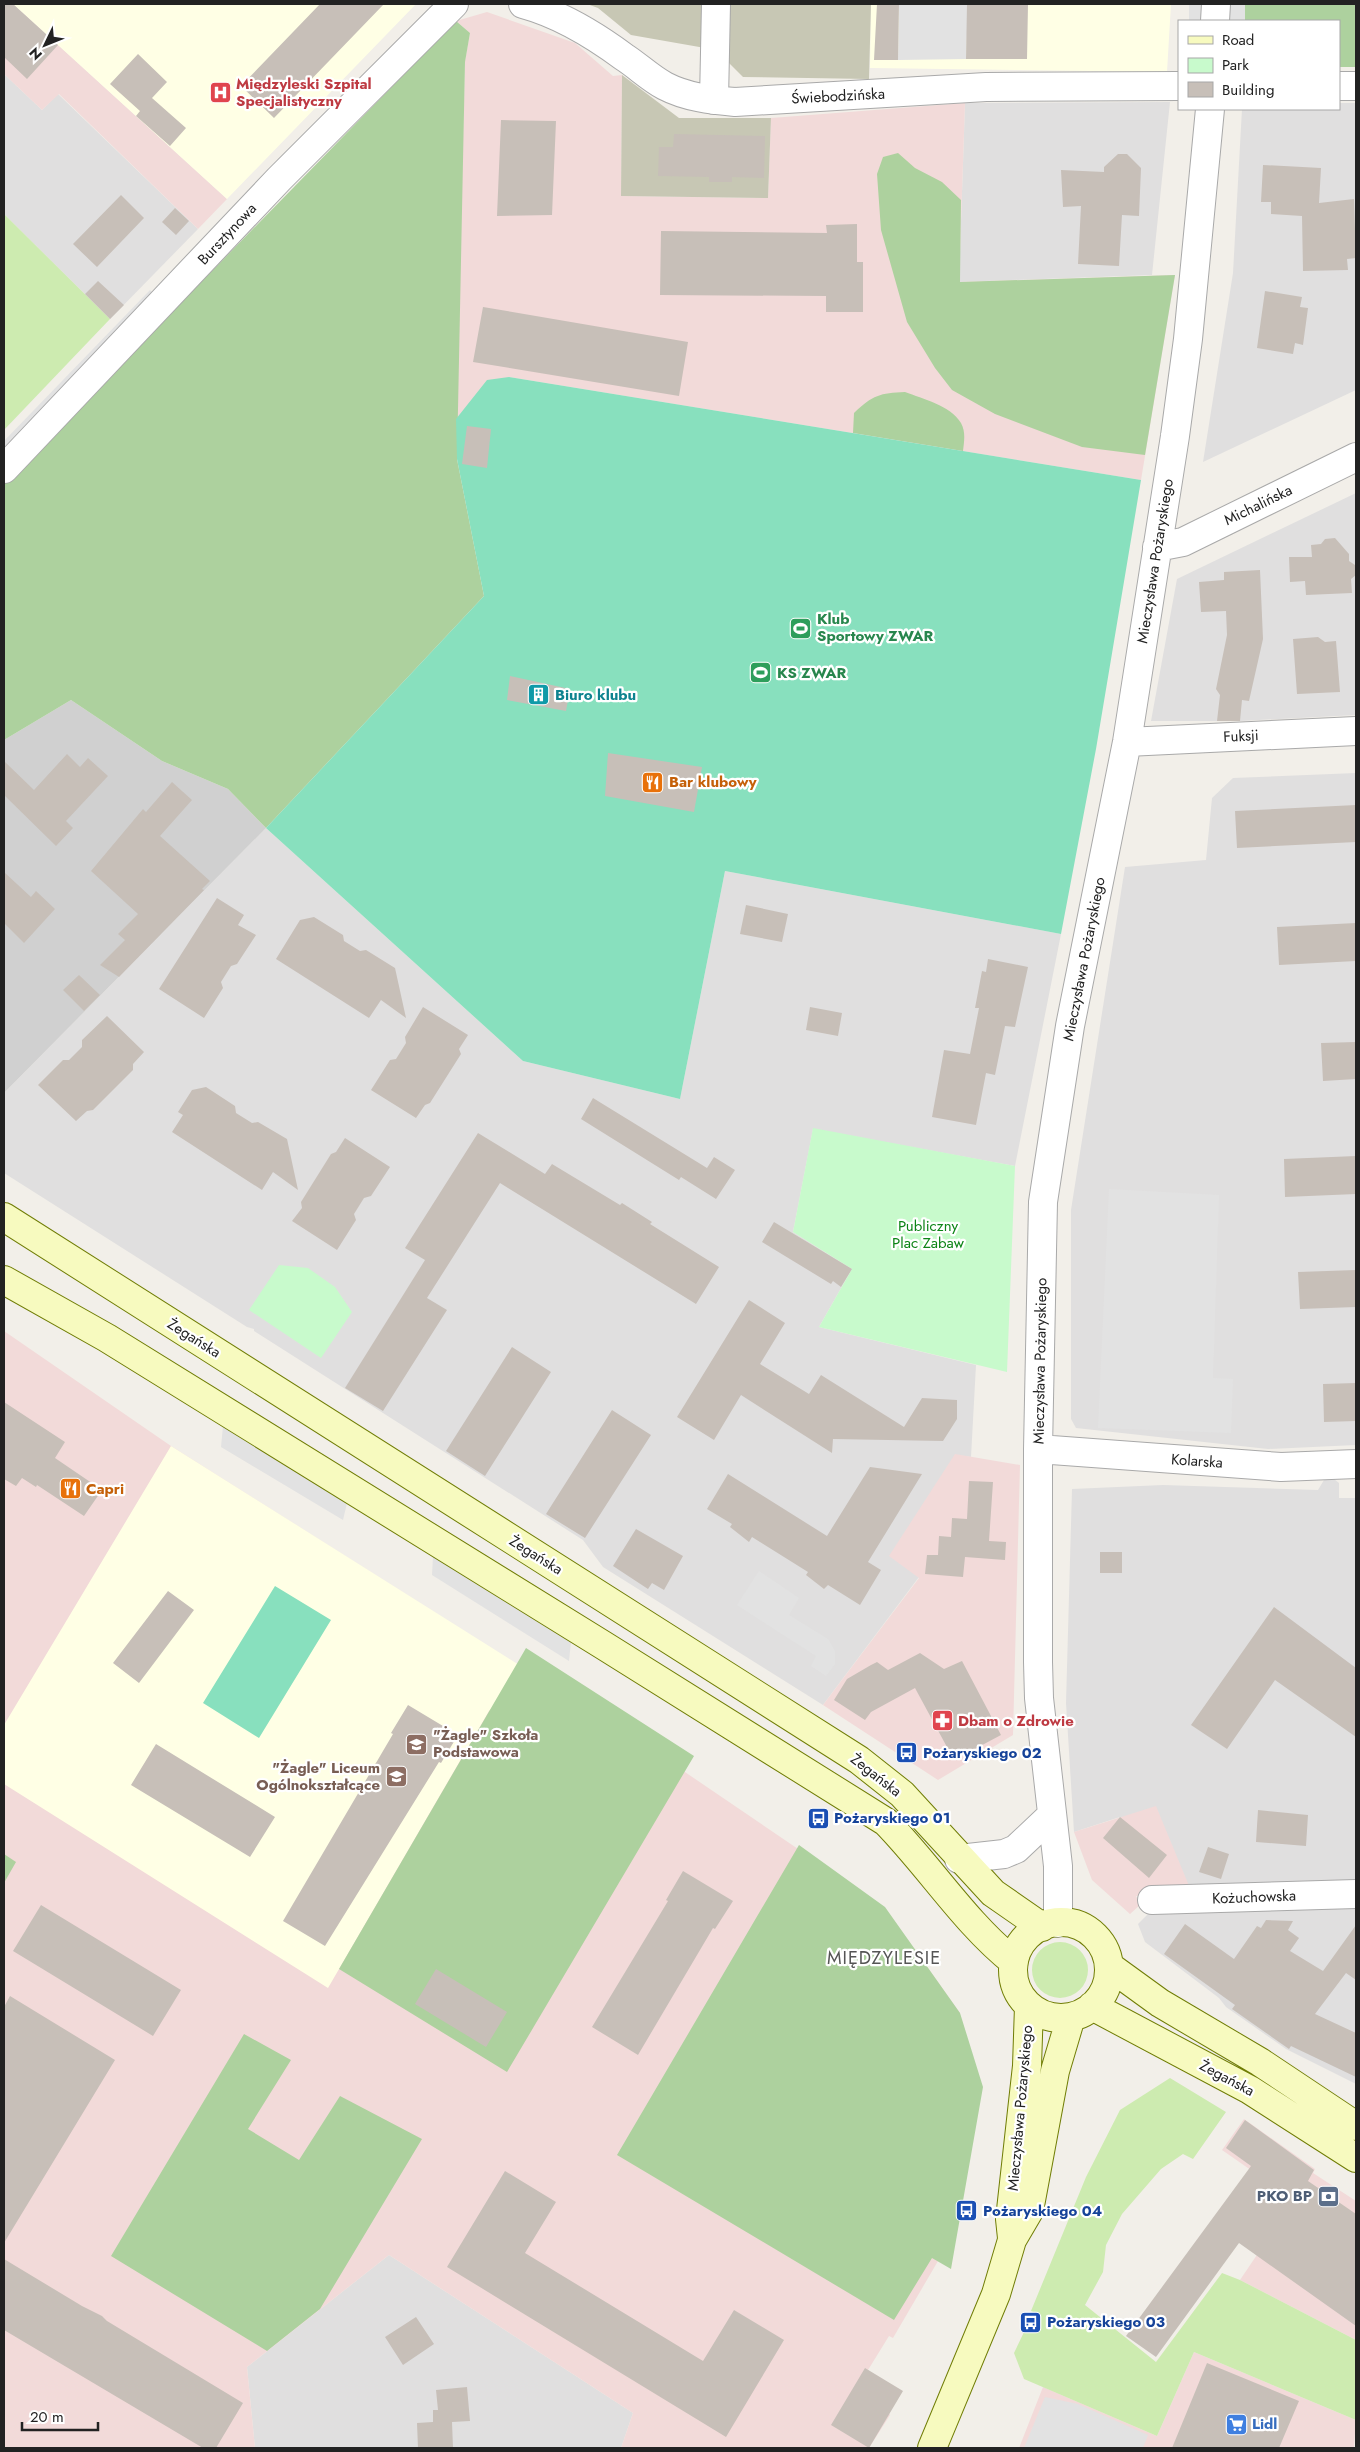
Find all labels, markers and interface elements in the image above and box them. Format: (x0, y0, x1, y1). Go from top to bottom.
north arrow (20, 20, 70, 70)
legend (1178, 20, 1340, 110)
text: Road (1222, 29, 1254, 51)
text: N (24, 43, 47, 65)
text: Park (1222, 54, 1249, 76)
place label: Międzyleski Szpital Specjalistyczny (236, 73, 372, 112)
text: Building (1222, 79, 1274, 101)
hospital icon: Międzyleski Szpital Specjalistyczny (208, 81, 232, 105)
street label: Świebodzińska (791, 83, 885, 109)
street label: Bursztynowa (192, 198, 262, 270)
street label: Mieczysława Pożaryskiego (1131, 477, 1179, 645)
street label: Michalińska (1220, 479, 1296, 531)
place label: Klub Sportowy ZWAR (817, 608, 933, 647)
sports icon: Klub Sportowy ZWAR (789, 616, 813, 640)
sports icon: KS ZWAR (749, 661, 773, 685)
place label: KS ZWAR (777, 662, 847, 684)
building icon: Biuro klubu (527, 683, 551, 707)
place label: Biuro klubu (555, 684, 636, 706)
street label: Fuksji (1223, 724, 1259, 748)
restaurant icon: Bar klubowy (641, 770, 665, 794)
place label: Bar klubowy (669, 771, 757, 793)
street label: Mieczysława Pożaryskiego (1057, 875, 1111, 1043)
park label: Publiczny Plac Zabaw (892, 1215, 965, 1254)
street label: Mieczysława Pożaryskiego (1028, 1278, 1052, 1444)
street label: Żegańska (163, 1313, 225, 1363)
street label: Kolarska (1170, 1448, 1224, 1474)
restaurant icon: Capri (58, 1477, 82, 1501)
place label: Capri (86, 1478, 124, 1500)
street label: Żegańska (505, 1530, 567, 1580)
pharmacy icon: Dbam o Zdrowie (930, 1709, 954, 1733)
place label: Dbam o Zdrowie (958, 1710, 1074, 1732)
place label: "Żagle" Szkoła Podstawowa (433, 1724, 538, 1763)
school or university icon: "Żagle" Szkoła Podstawowa (405, 1732, 429, 1756)
bus stop icon: Pożaryskiego 02 (895, 1741, 919, 1765)
place label: Pożaryskiego 02 (923, 1742, 1042, 1764)
street label: Żegańska (846, 1748, 906, 1802)
place label: "Żagle" Liceum Ogólnokształcące (256, 1757, 380, 1796)
school or university icon: "Żagle" Liceum Ogólnokształcące (384, 1765, 408, 1789)
bus stop icon: Pożaryskiego 01 (806, 1806, 830, 1830)
place label: Pożaryskiego 01 (834, 1807, 950, 1829)
street label: Kożuchowska (1212, 1885, 1296, 1909)
district label: MIĘDZYLESIE (827, 1945, 941, 1971)
street label: Mieczysława Pożaryskiego (1002, 2024, 1038, 2192)
street label: Żegańska (1196, 2054, 1258, 2102)
bank icon: PKO BP (1316, 2184, 1340, 2208)
place label: PKO BP (1257, 2185, 1312, 2207)
bus stop icon: Pożaryskiego 04 (955, 2199, 979, 2223)
place label: Pożaryskiego 04 (983, 2200, 1102, 2222)
bus stop icon: Pożaryskiego 03 (1019, 2310, 1043, 2334)
place label: Pożaryskiego 03 (1047, 2311, 1165, 2333)
scale bar (22, 2400, 99, 2432)
text: 20 m (30, 2406, 64, 2428)
supermarket icon: Lidl (1224, 2412, 1248, 2436)
place label: Lidl (1252, 2413, 1277, 2435)

